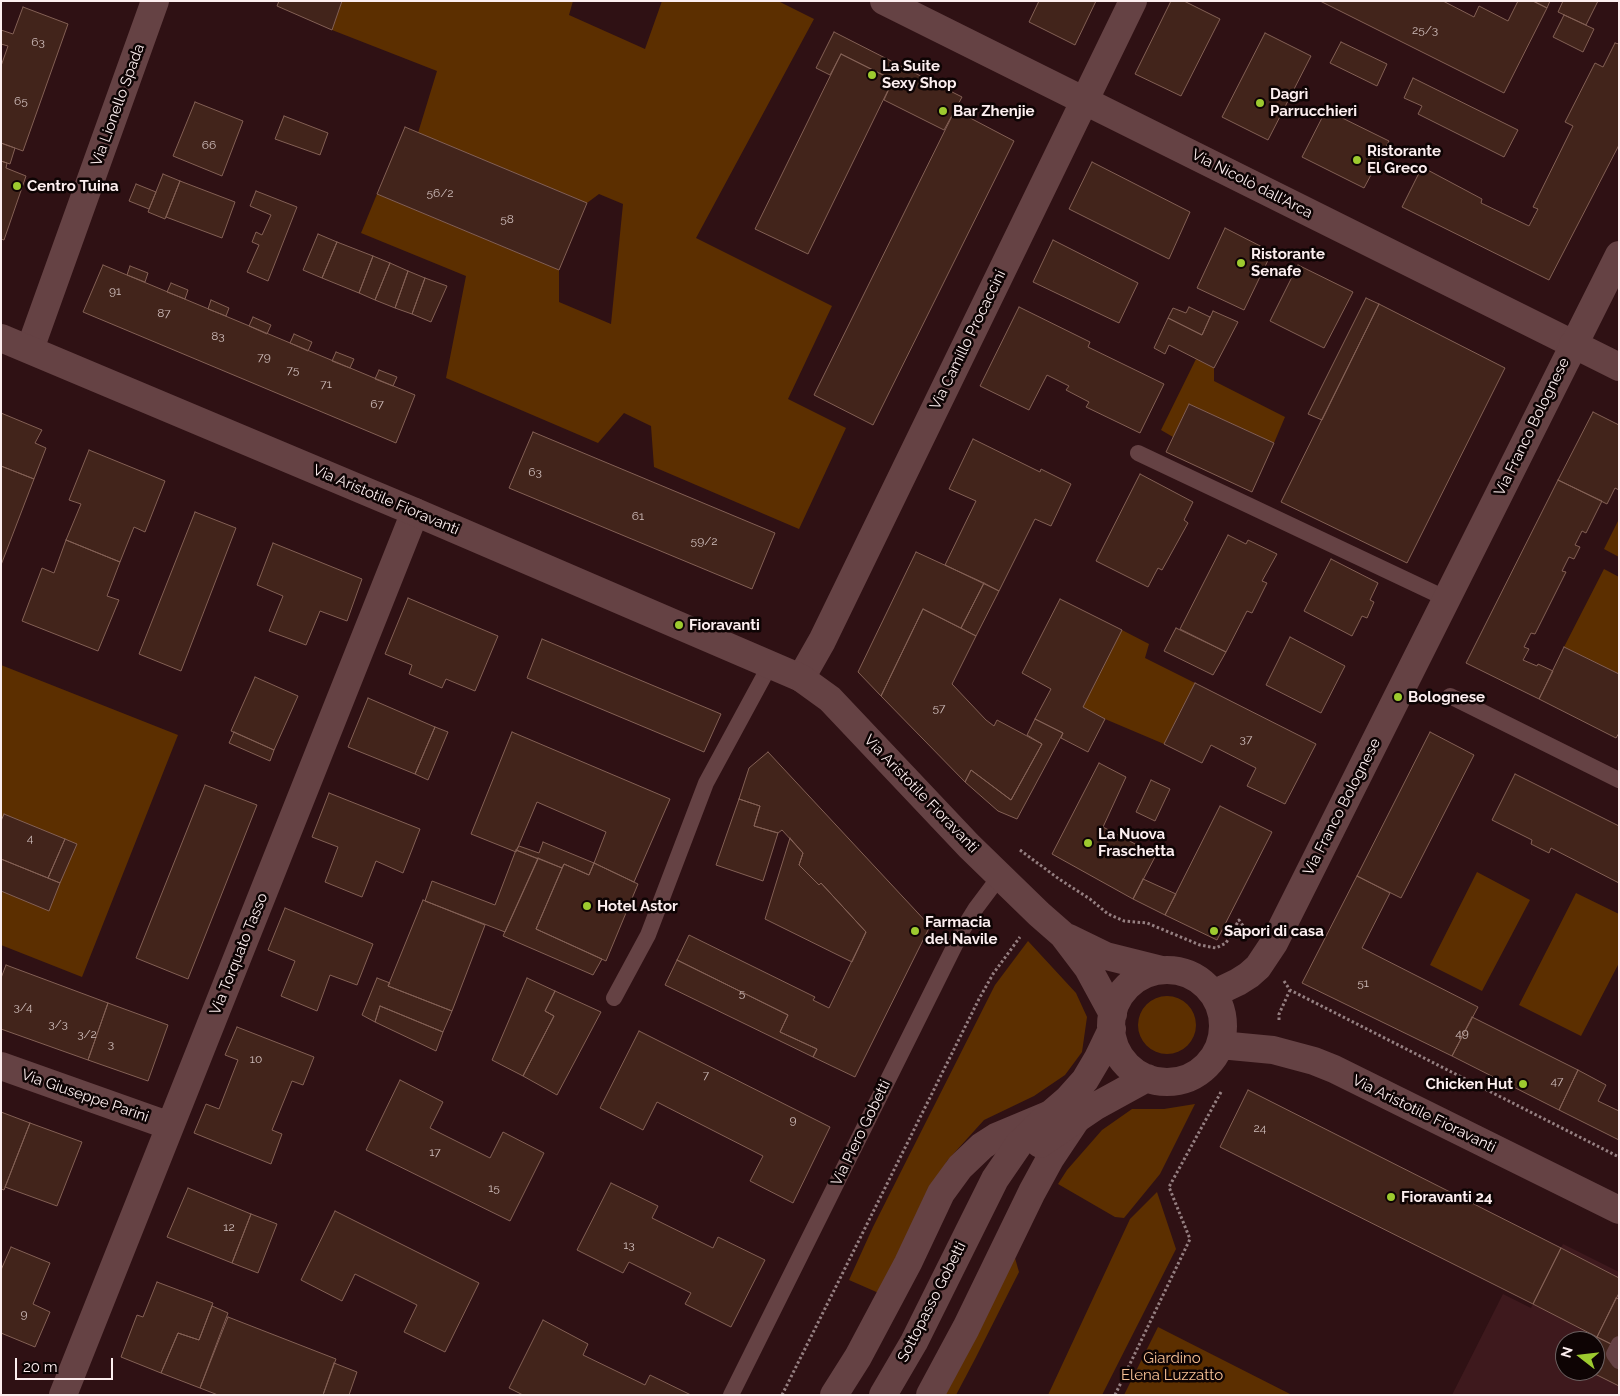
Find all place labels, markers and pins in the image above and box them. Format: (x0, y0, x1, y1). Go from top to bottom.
place label: La Suite Sexy Shop (882, 57, 957, 92)
marker: La Suite Sexy Shop (866, 69, 878, 81)
place label: Dagrì Parrucchieri (1270, 85, 1357, 120)
marker: Dagrì Parrucchieri (1254, 97, 1266, 109)
place label: Bar Zhenjie (953, 102, 1034, 120)
marker: Bar Zhenjie (937, 105, 949, 117)
place label: Ristorante El Greco (1367, 142, 1441, 177)
marker: Ristorante El Greco (1351, 154, 1363, 166)
place label: Centro Tuina (27, 177, 119, 195)
marker: Centro Tuina (11, 180, 23, 192)
place label: Ristorante Senafe (1251, 245, 1325, 280)
marker: Ristorante Senafe (1235, 257, 1247, 269)
place label: Fioravanti (689, 616, 760, 634)
marker: Fioravanti (673, 619, 685, 631)
place label: Bolognese (1408, 688, 1485, 706)
marker: Bolognese (1392, 691, 1404, 703)
place label: La Nuova Fraschetta (1098, 825, 1175, 860)
marker: La Nuova Fraschetta (1082, 837, 1094, 849)
place label: Hotel Astor (597, 897, 678, 915)
marker: Hotel Astor (581, 900, 593, 912)
place label: Farmacia del Navile (925, 913, 998, 948)
place label: Sapori di casa (1224, 922, 1324, 940)
marker: Farmacia del Navile (909, 925, 921, 937)
marker: Sapori di casa (1208, 925, 1220, 937)
place label: Chicken Hut (1426, 1075, 1513, 1093)
marker: Chicken Hut (1517, 1078, 1529, 1090)
place label: Fioravanti 24 (1401, 1188, 1492, 1206)
marker: Fioravanti 24 (1385, 1191, 1397, 1203)

